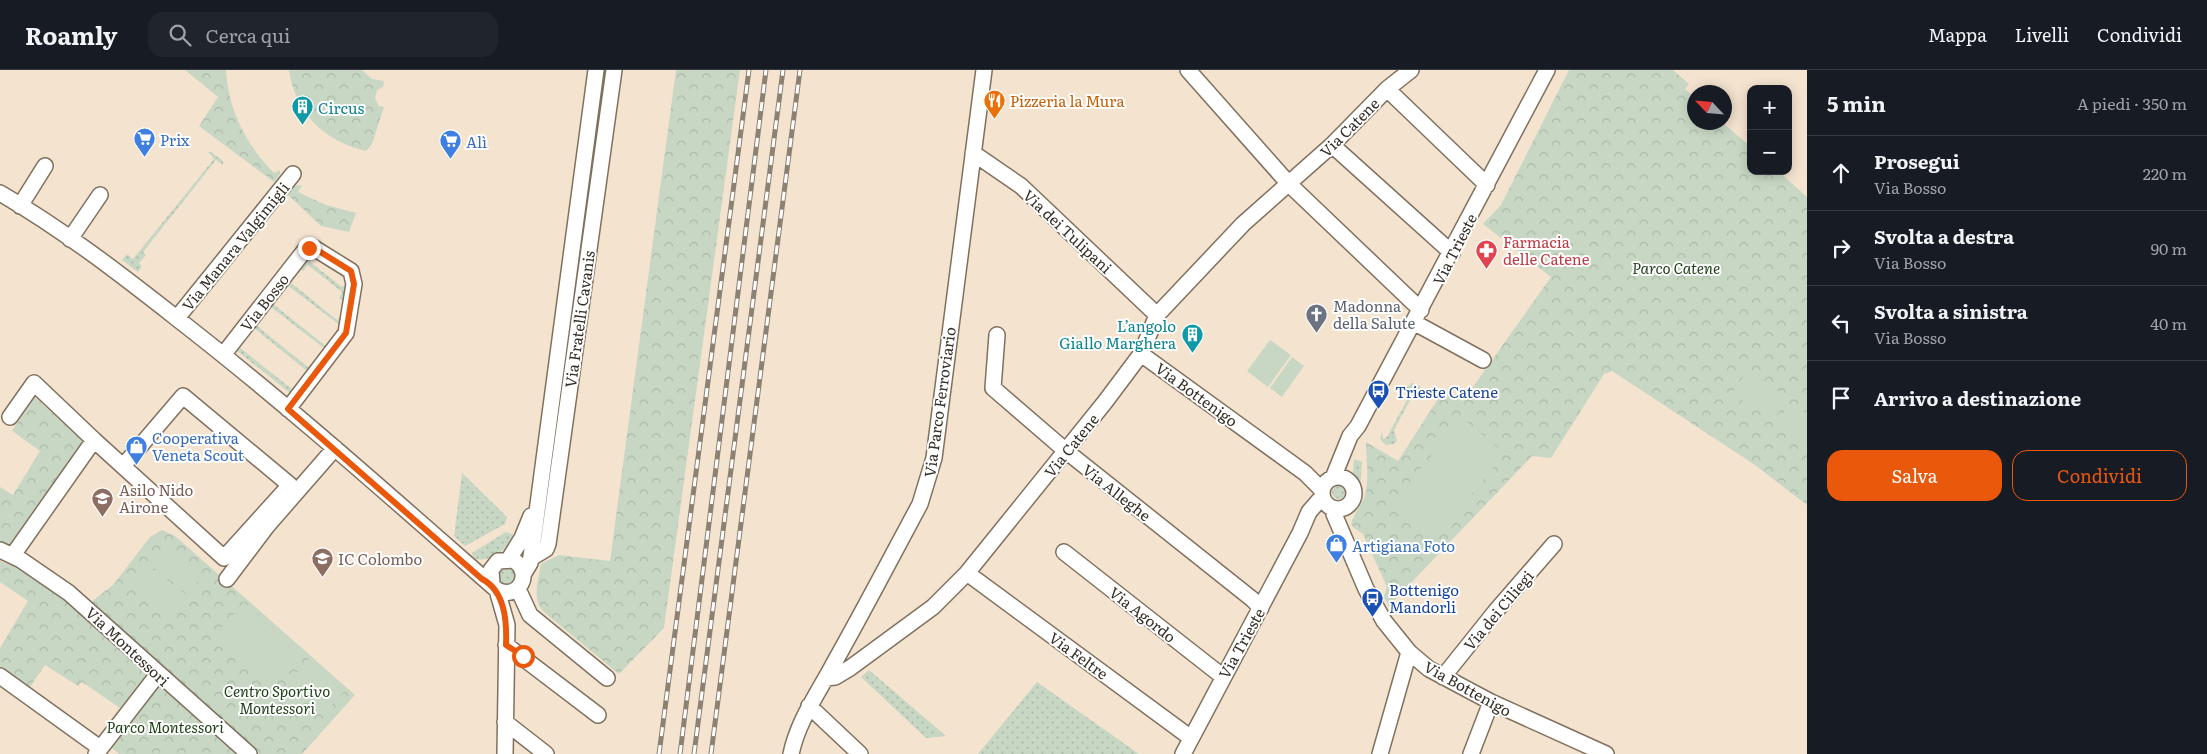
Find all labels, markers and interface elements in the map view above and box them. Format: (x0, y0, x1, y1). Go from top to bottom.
search box (148, 12, 498, 57)
text: Roamly (25, 17, 118, 52)
icon: search (166, 21, 194, 49)
text: Cerca qui (206, 21, 290, 49)
text: Mappa (1928, 21, 1987, 48)
text: Livelli (2015, 21, 2069, 48)
text: Condividi (2097, 21, 2182, 48)
north arrow (1687, 85, 1732, 130)
map controls (1747, 85, 1792, 175)
button: + (1747, 85, 1792, 130)
text: 5 min (1827, 87, 1886, 118)
restaurant icon: Pizzeria la Mura (982, 88, 1006, 119)
place label: Pizzeria la Mura (1010, 89, 1125, 112)
text: A piedi · 350 m (2077, 91, 2187, 115)
street label: Via Catene (1314, 92, 1384, 162)
building icon: Circus (290, 95, 314, 126)
place label: Circus (318, 96, 364, 119)
supermarket icon: Prix (132, 127, 156, 158)
place label: Prix (160, 128, 190, 151)
supermarket icon: Alì (438, 129, 462, 160)
place label: Alì (466, 130, 487, 153)
button: − (1747, 130, 1792, 175)
text: Prosegui (1874, 147, 1960, 175)
icon: ahead (1827, 159, 1855, 187)
text: 220 m (2143, 161, 2187, 185)
text: Via Bosso (1874, 175, 1946, 199)
street label: Via Manara Valgimigli (176, 177, 294, 315)
street label: Via dei Tulipani (1018, 184, 1118, 278)
street label: Via Trieste (1426, 209, 1482, 289)
text: Svolta a destra (1874, 222, 2014, 250)
place label: Farmacia delle Catene (1503, 230, 1590, 270)
icon: right (1827, 234, 1855, 262)
text: 90 m (2151, 236, 2187, 260)
route end (298, 237, 321, 260)
pharmacy icon: Farmacia delle Catene (1475, 238, 1499, 269)
street label: Via Fratelli Cavanis (558, 249, 600, 389)
text: Via Bosso (1874, 250, 1946, 274)
park label: Parco Catene (1632, 256, 1720, 279)
street label: Via Bosso (234, 268, 294, 336)
place label: Madonna della Salute (1333, 294, 1415, 334)
text: Svolta a sinistra (1874, 297, 2028, 325)
church icon: Madonna della Salute (1305, 302, 1329, 333)
icon: left (1827, 309, 1855, 337)
text: 40 m (2150, 311, 2187, 335)
place label: L’angolo Giallo Marghera (1059, 314, 1177, 354)
building icon: L’angolo Giallo Marghera (1180, 322, 1204, 353)
street label: Via Parco Ferroviario (917, 325, 961, 479)
text: Via Bosso (1874, 325, 1946, 349)
street label: Via Bottenigo (1151, 356, 1243, 432)
bus stop icon: Trieste Catene (1367, 379, 1391, 410)
place label: Trieste Catene (1395, 380, 1498, 403)
icon: arrive (1827, 384, 1855, 412)
text: Arrivo a destinazione (1874, 384, 2081, 412)
street label: Via Catene (1038, 408, 1104, 482)
place label: Cooperativa Veneta Scout (152, 426, 244, 466)
shop icon: Cooperativa Veneta Scout (124, 434, 148, 465)
button: Salva (1827, 450, 2002, 501)
button: Condividi (2012, 450, 2187, 501)
street label: Via Alleghe (1078, 458, 1156, 526)
place label: Asilo Nido Airone (119, 478, 194, 518)
school or university icon: Asilo Nido Airone (91, 486, 115, 517)
shop icon: Artigiana Foto (1324, 533, 1348, 564)
place label: Artigiana Foto (1352, 534, 1455, 557)
school or university icon: IC Colombo (310, 546, 334, 577)
place label: IC Colombo (338, 547, 422, 570)
street label: Via dei Ciliegi (1458, 565, 1538, 655)
place label: Bottenigo Mandorli (1389, 578, 1459, 618)
street label: Via Agordo (1105, 580, 1182, 648)
bus stop icon: Bottenigo Mandorli (1361, 586, 1385, 617)
street label: Via Montessori (81, 601, 175, 691)
street label: Via Trieste (1212, 603, 1270, 683)
street label: Via Feltre (1045, 626, 1114, 685)
route start (512, 645, 535, 668)
street label: Via Bottenigo (1420, 654, 1516, 722)
park label: Centro Sportivo Montessori (224, 679, 330, 719)
park label: Parco Montessori (106, 715, 224, 738)

